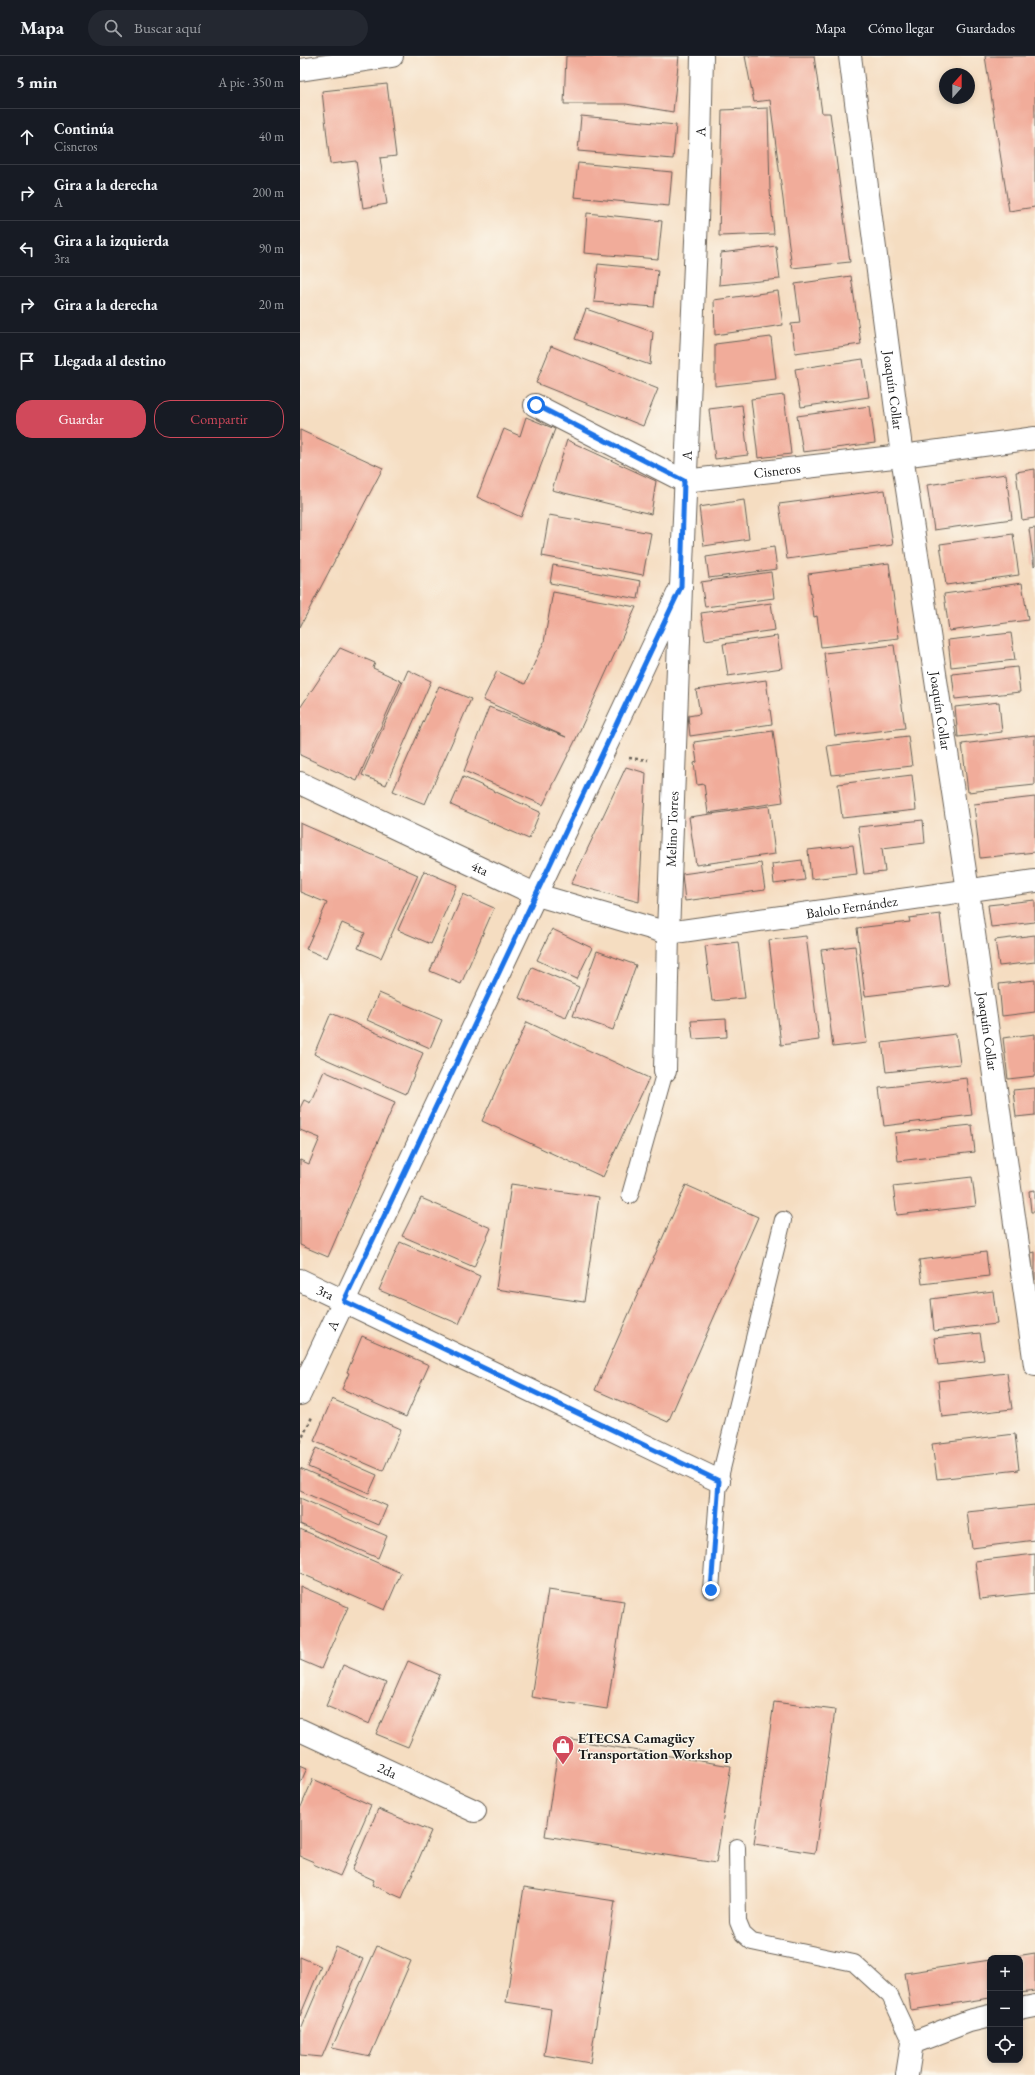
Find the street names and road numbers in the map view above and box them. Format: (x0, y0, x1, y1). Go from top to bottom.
street label: A (691, 126, 709, 138)
street label: Joaquín Collar (879, 349, 908, 431)
street label: A (677, 450, 696, 462)
street label: Cisneros (753, 459, 802, 482)
street label: Joaquín Collar (926, 669, 956, 751)
street label: Melino Torres (661, 790, 682, 867)
street label: 4ta (469, 856, 492, 880)
street label: Balolo Fernández (805, 892, 899, 922)
street label: Joaquín Collar (973, 990, 1002, 1072)
street label: 3ra (314, 1280, 337, 1304)
street label: A (322, 1317, 343, 1334)
street label: 2da (375, 1758, 400, 1783)

